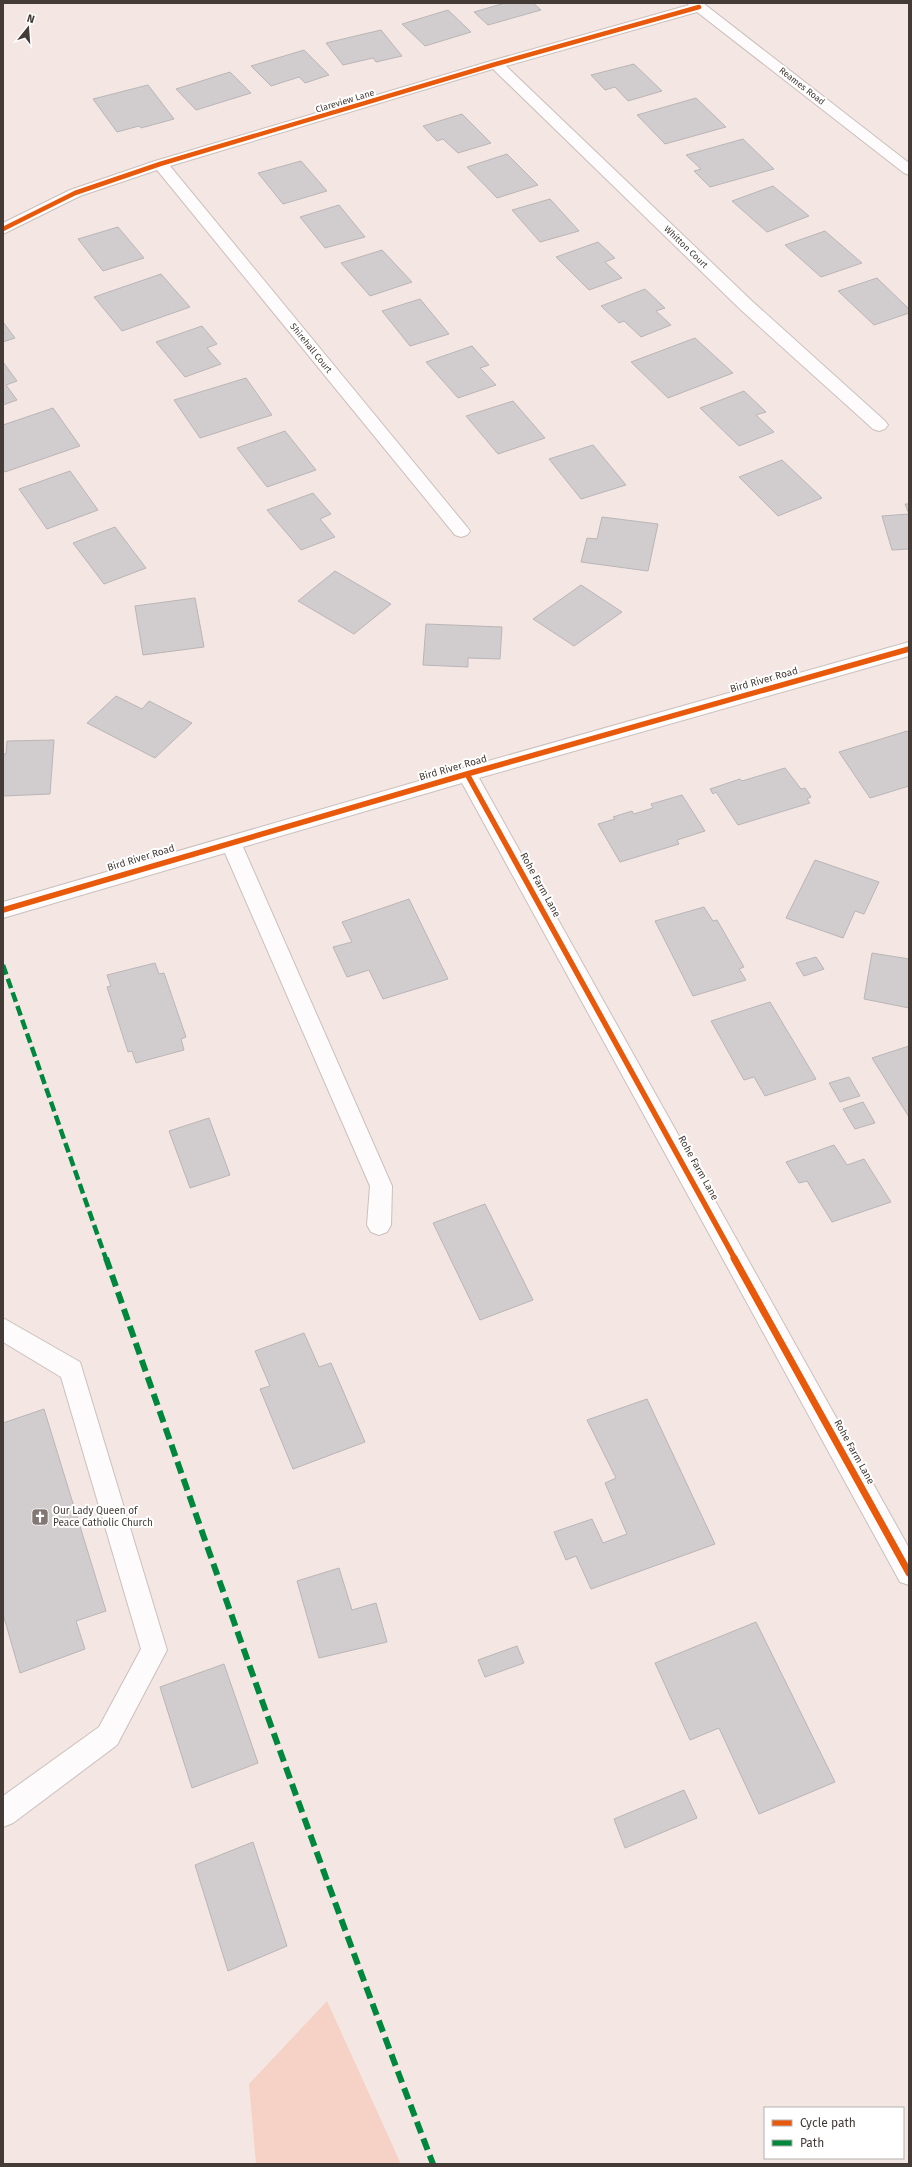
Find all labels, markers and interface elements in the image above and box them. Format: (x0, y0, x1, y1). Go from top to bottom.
north arrow (8, 8, 48, 48)
text: N (25, 12, 36, 26)
street label: Reames Road (777, 65, 827, 107)
street label: Clareview Lane (315, 87, 376, 115)
street label: Whitton Court (662, 224, 710, 271)
street label: Shirehall Court (288, 321, 334, 375)
street label: Bird River Road (729, 665, 799, 695)
street label: Bird River Road (418, 753, 488, 783)
street label: Bird River Road (106, 842, 176, 874)
street label: Rohe Farm Lane (517, 851, 563, 919)
street label: Rohe Farm Lane (675, 1134, 721, 1202)
street label: Rohe Farm Lane (831, 1418, 877, 1486)
place label: Our Lady Queen of Peace Catholic Church (53, 1505, 153, 1529)
church icon: Our Lady Queen of Peace Catholic Church (30, 1507, 50, 1527)
legend (764, 2107, 904, 2159)
text: Cycle path (800, 2116, 856, 2130)
text: Path (800, 2136, 824, 2150)

